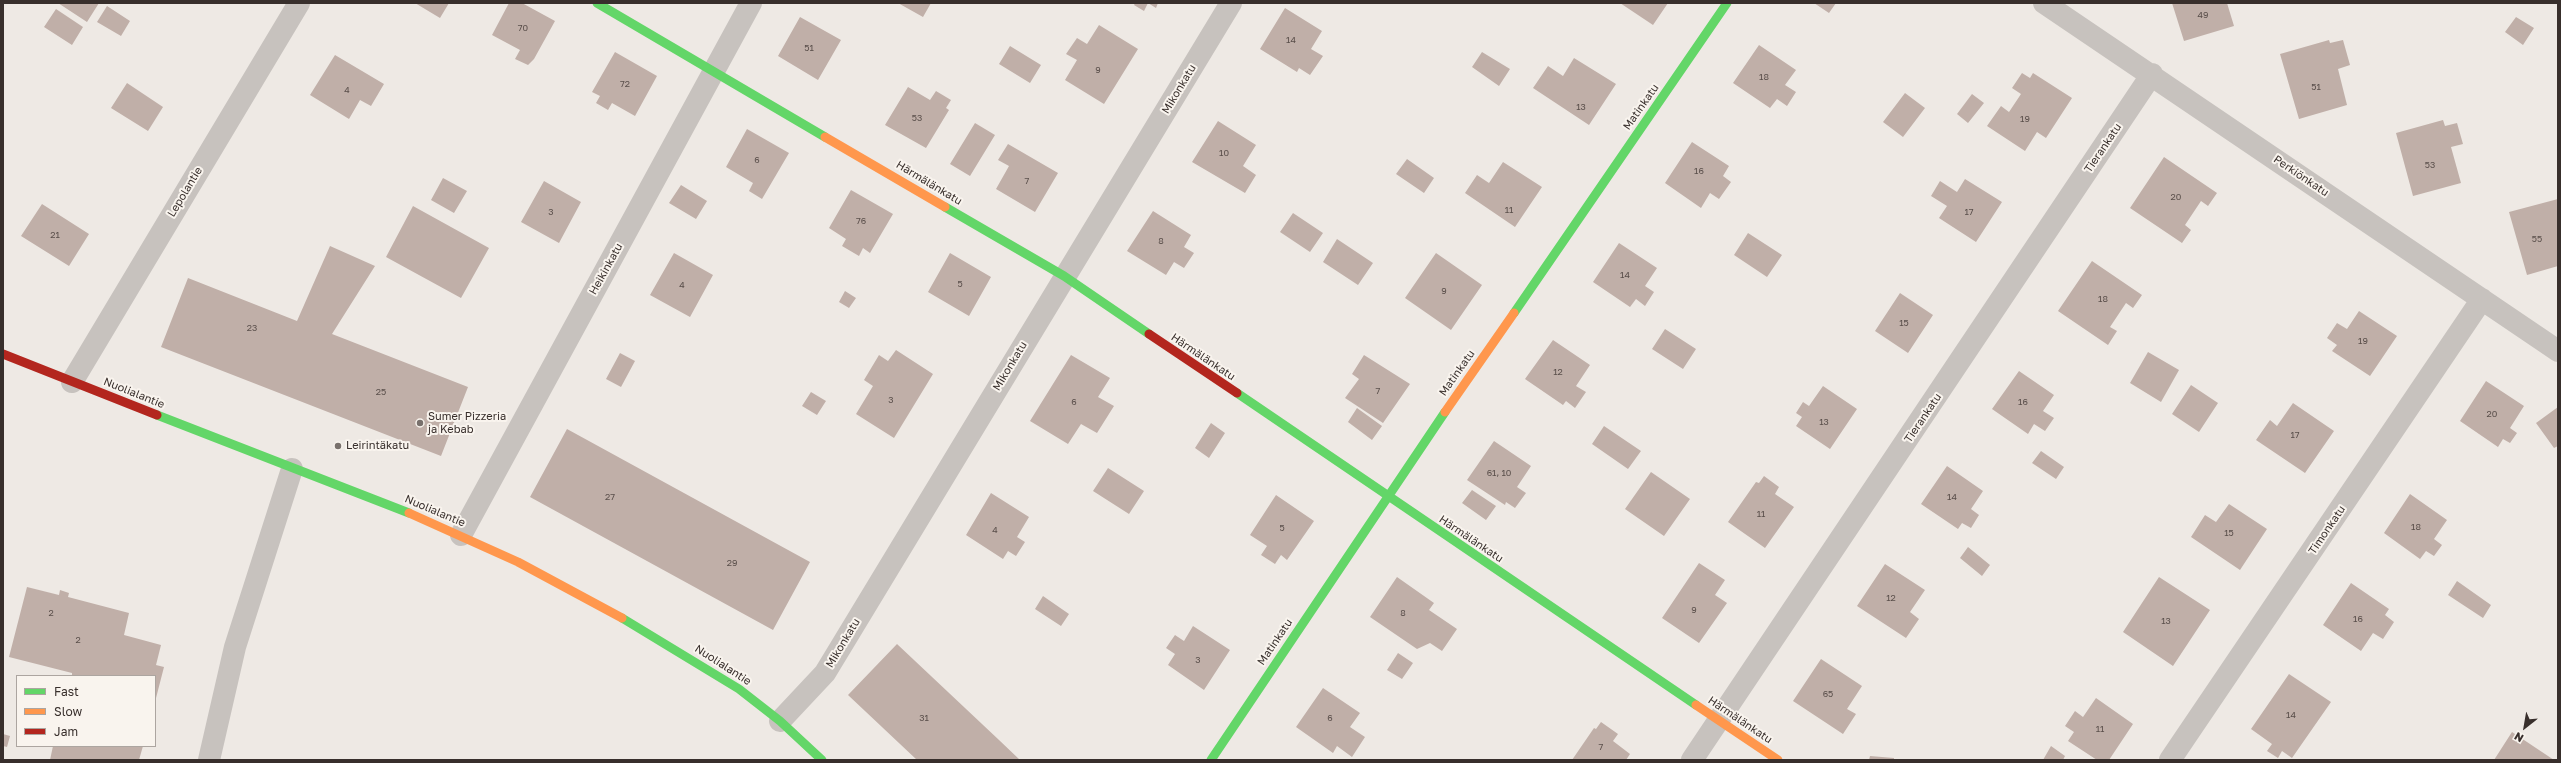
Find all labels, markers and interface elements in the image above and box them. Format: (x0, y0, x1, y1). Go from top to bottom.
house number: 49 (2198, 10, 2208, 20)
house number: 70 (518, 23, 528, 33)
house number: 14 (1286, 35, 1296, 45)
house number: 51 (804, 43, 814, 53)
street label: Mikonkatu (1159, 62, 1199, 116)
house number: 9 (1095, 65, 1101, 75)
house number: 18 (1759, 72, 1769, 82)
house number: 72 (620, 79, 630, 89)
street label: Matinkatu (1620, 82, 1662, 132)
house number: 51 (2311, 82, 2321, 92)
house number: 4 (344, 85, 350, 95)
house number: 13 (1576, 102, 1586, 112)
house number: 53 (912, 113, 922, 123)
house number: 19 (2020, 114, 2030, 124)
street label: Tierankatu (2082, 121, 2124, 175)
house number: 10 (1219, 148, 1229, 158)
street label: Perkiönkatu (2271, 153, 2331, 199)
house number: 6 (754, 155, 760, 165)
street label: Härmälänkatu (894, 158, 964, 208)
house number: 53 (2425, 160, 2435, 170)
street label: Lepolantie (165, 165, 205, 219)
house number: 16 (1694, 166, 1704, 176)
house number: 7 (1025, 176, 1029, 186)
house number: 20 (2171, 192, 2181, 202)
house number: 11 (1505, 205, 1513, 215)
house number: 3 (548, 207, 554, 217)
house number: 17 (1964, 207, 1974, 217)
house number: 76 (856, 216, 866, 226)
house number: 21 (50, 230, 60, 240)
house number: 55 (2532, 234, 2542, 244)
house number: 8 (1158, 236, 1164, 246)
street label: Heikinkatu (586, 241, 626, 297)
house number: 14 (1620, 270, 1630, 280)
house number: 5 (957, 279, 963, 289)
house number: 4 (679, 280, 685, 290)
house number: 9 (1441, 286, 1447, 296)
house number: 18 (2098, 294, 2108, 304)
house number: 15 (1899, 318, 1909, 328)
house number: 23 (247, 323, 257, 333)
street label: Härmälänkatu (1168, 331, 1238, 383)
house number: 19 (2358, 336, 2368, 346)
street label: Mikonkatu (990, 339, 1030, 393)
street label: Matinkatu (1436, 348, 1478, 398)
house number: 12 (1553, 367, 1563, 377)
street label: Nuolialantie (102, 375, 166, 411)
house number: 7 (1376, 386, 1380, 396)
house number: 25 (376, 387, 386, 397)
street label: Tierankatu (1902, 391, 1944, 445)
house number: 3 (888, 395, 894, 405)
house number: 6 (1071, 397, 1077, 407)
house number: 16 (2018, 397, 2028, 407)
house number: 20 (2487, 409, 2497, 419)
place label: Sumer Pizzeria ja Kebab (428, 410, 506, 436)
house number: 13 (1819, 417, 1829, 427)
marker: Sumer Pizzeria ja Kebab (415, 418, 425, 428)
house number: 17 (2290, 430, 2300, 440)
place label: Leirintäkatu (346, 439, 409, 453)
marker: Leirintäkatu (333, 441, 343, 451)
house number: 61, 10 (1487, 468, 1511, 478)
street label: Nuolialantie (403, 492, 467, 530)
house number: 27 (605, 492, 615, 502)
house number: 14 (1947, 492, 1957, 502)
street label: Timonkatu (2306, 503, 2348, 557)
house number: 11 (1757, 509, 1765, 519)
street label: Härmälänkatu (1436, 513, 1506, 565)
house number: 18 (2411, 522, 2421, 532)
house number: 5 (1279, 523, 1285, 533)
house number: 4 (992, 525, 998, 535)
house number: 15 (2224, 528, 2234, 538)
house number: 29 (727, 558, 737, 568)
house number: 12 (1886, 593, 1896, 603)
house number: 9 (1691, 605, 1697, 615)
house number: 2 (48, 608, 54, 618)
house number: 8 (1400, 608, 1406, 618)
house number: 16 (2353, 614, 2363, 624)
street label: Mikonkatu (823, 616, 863, 670)
street label: Matinkatu (1255, 616, 1295, 668)
house number: 13 (2161, 616, 2171, 626)
house number: 2 (75, 635, 81, 645)
street label: Nuolialantie (692, 642, 754, 688)
house number: 3 (1195, 655, 1201, 665)
legend (16, 675, 156, 747)
text: Fast (54, 684, 79, 699)
house number: 65 (1823, 689, 1833, 699)
street label: Härmälänkatu (1705, 694, 1775, 746)
text: Slow (54, 704, 82, 719)
north arrow (2505, 707, 2545, 747)
house number: 14 (2286, 710, 2296, 720)
house number: 31 (919, 713, 929, 723)
house number: 6 (1327, 713, 1333, 723)
text: Jam (54, 724, 78, 739)
house number: 11 (2096, 724, 2104, 734)
text: N (2512, 730, 2525, 745)
house number: 7 (1599, 742, 1603, 752)

